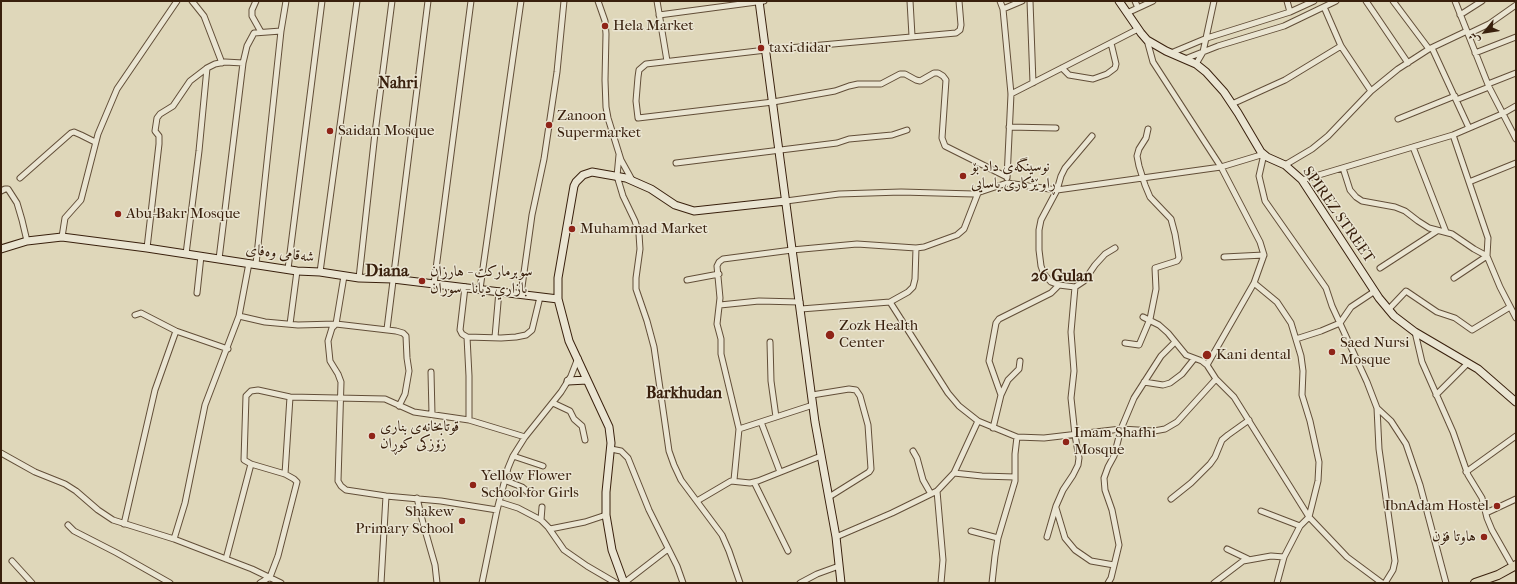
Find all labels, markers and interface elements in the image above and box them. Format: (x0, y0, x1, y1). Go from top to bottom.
north arrow (1465, 12, 1505, 52)
place label: Hela Market (613, 17, 694, 35)
marker: Hela Market (600, 21, 610, 31)
text: ش (1466, 30, 1483, 46)
place label: taxi didar (769, 39, 831, 57)
marker: taxi didar (756, 43, 766, 53)
district label: Nahri (378, 74, 418, 94)
place label: Zanoon Supermarket (557, 107, 641, 142)
marker: Zanoon Supermarket (544, 120, 554, 130)
place label: Saidan Mosque (338, 122, 434, 140)
marker: Saidan Mosque (325, 126, 335, 136)
place label: نوسینگەی داد بۆ ڕاوێژكاری یاسایی (971, 158, 1056, 193)
street label: SPIREZ STREET (1298, 164, 1378, 266)
marker: نوسینگەی داد بۆ ڕاوێژكاری یاسایی (958, 171, 968, 181)
place label: Abu-Bakr Mosque (126, 205, 240, 223)
marker: Abu-Bakr Mosque (113, 209, 123, 219)
place label: Muhammad Market (580, 220, 708, 238)
marker: Muhammad Market (567, 224, 577, 234)
street label: شەقامی وەفای (245, 241, 315, 267)
district label: Diana (365, 262, 409, 282)
place label: سوبرماركت - هارزان بازاري ديانا - سوران (430, 263, 533, 298)
district label: 26 Gulan (1031, 267, 1093, 287)
marker: سوبرماركت - هارزان بازاري ديانا - سوران (417, 276, 427, 286)
place label: Zozk Health Center (839, 317, 918, 352)
marker: Zozk Health Center (824, 329, 836, 341)
place label: Saed Nursi Mosque (1340, 334, 1409, 369)
place label: Kani dental (1216, 346, 1291, 364)
marker: Saed Nursi Mosque (1327, 347, 1337, 357)
marker: Kani dental (1201, 349, 1213, 361)
district label: Barkhudan (646, 384, 722, 404)
place label: قوتابخانەی بناری زۆزکی کوڕان (380, 418, 459, 453)
place label: Imam Shafhi Mosque (1074, 424, 1156, 459)
marker: قوتابخانەی بناری زۆزکی کوڕان (367, 431, 377, 441)
marker: Imam Shafhi Mosque (1061, 437, 1071, 447)
place label: Yellow Flower School for Girls (481, 467, 579, 502)
marker: Yellow Flower School for Girls (468, 480, 478, 490)
place label: IbnAdam Hostel (1384, 497, 1489, 515)
marker: IbnAdam Hostel (1492, 501, 1502, 511)
place label: Shakew Primary School (355, 503, 454, 538)
marker: Shakew Primary School (457, 516, 467, 526)
place label: هاوتا فۆن (1432, 528, 1476, 546)
marker: هاوتا فۆن (1479, 532, 1489, 542)

